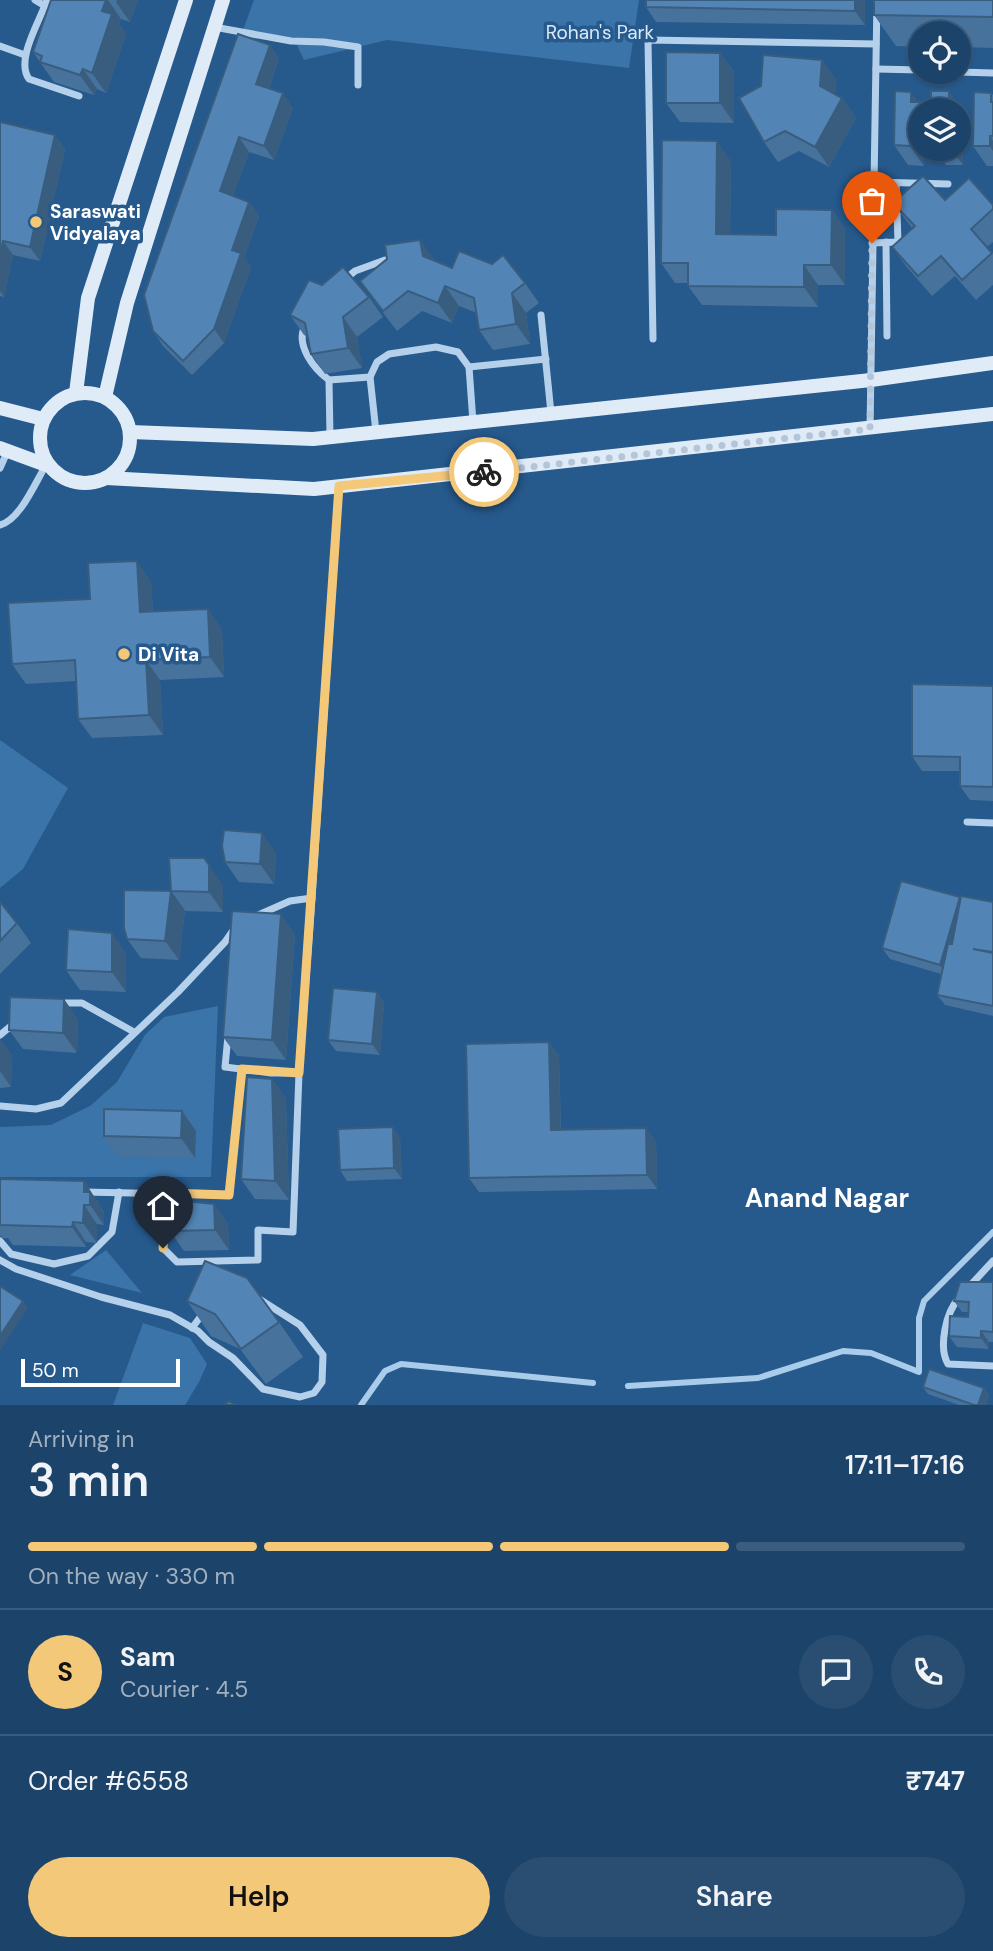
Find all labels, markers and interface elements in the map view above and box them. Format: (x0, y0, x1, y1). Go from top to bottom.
park label: Rohan's Park (546, 20, 655, 45)
map controls (908, 21, 971, 161)
button: locate (908, 21, 971, 84)
button: layers (908, 98, 971, 161)
pin (842, 171, 902, 243)
icon: bag (853, 182, 891, 220)
place label: Saraswati Vidyalaya (50, 199, 141, 246)
marker: Saraswati Vidyalaya (28, 214, 44, 230)
courier (449, 437, 519, 507)
icon: bike (465, 453, 503, 491)
place label: Di Vita (138, 642, 199, 667)
marker: Di Vita (116, 646, 132, 662)
pin (133, 1176, 193, 1248)
district label: Anand Nagar (745, 1181, 910, 1215)
icon: home (144, 1187, 182, 1225)
scale bar (21, 1356, 180, 1388)
text: 50 m (32, 1358, 79, 1383)
text: Arriving in (28, 1424, 134, 1454)
text: 17:11–17:16 (845, 1448, 965, 1482)
text: 3 min (28, 1450, 149, 1510)
text: On the way · 330 m (28, 1561, 235, 1591)
button: chat (799, 1635, 873, 1709)
button: phone (891, 1635, 965, 1709)
text: Sam (120, 1640, 175, 1674)
text: S (57, 1655, 73, 1689)
text: Courier · 4.5 (120, 1674, 248, 1704)
text: Order #6558 (28, 1764, 189, 1798)
text: ₹747 (906, 1764, 965, 1798)
button: Help (28, 1857, 490, 1937)
button: Share (504, 1857, 965, 1937)

